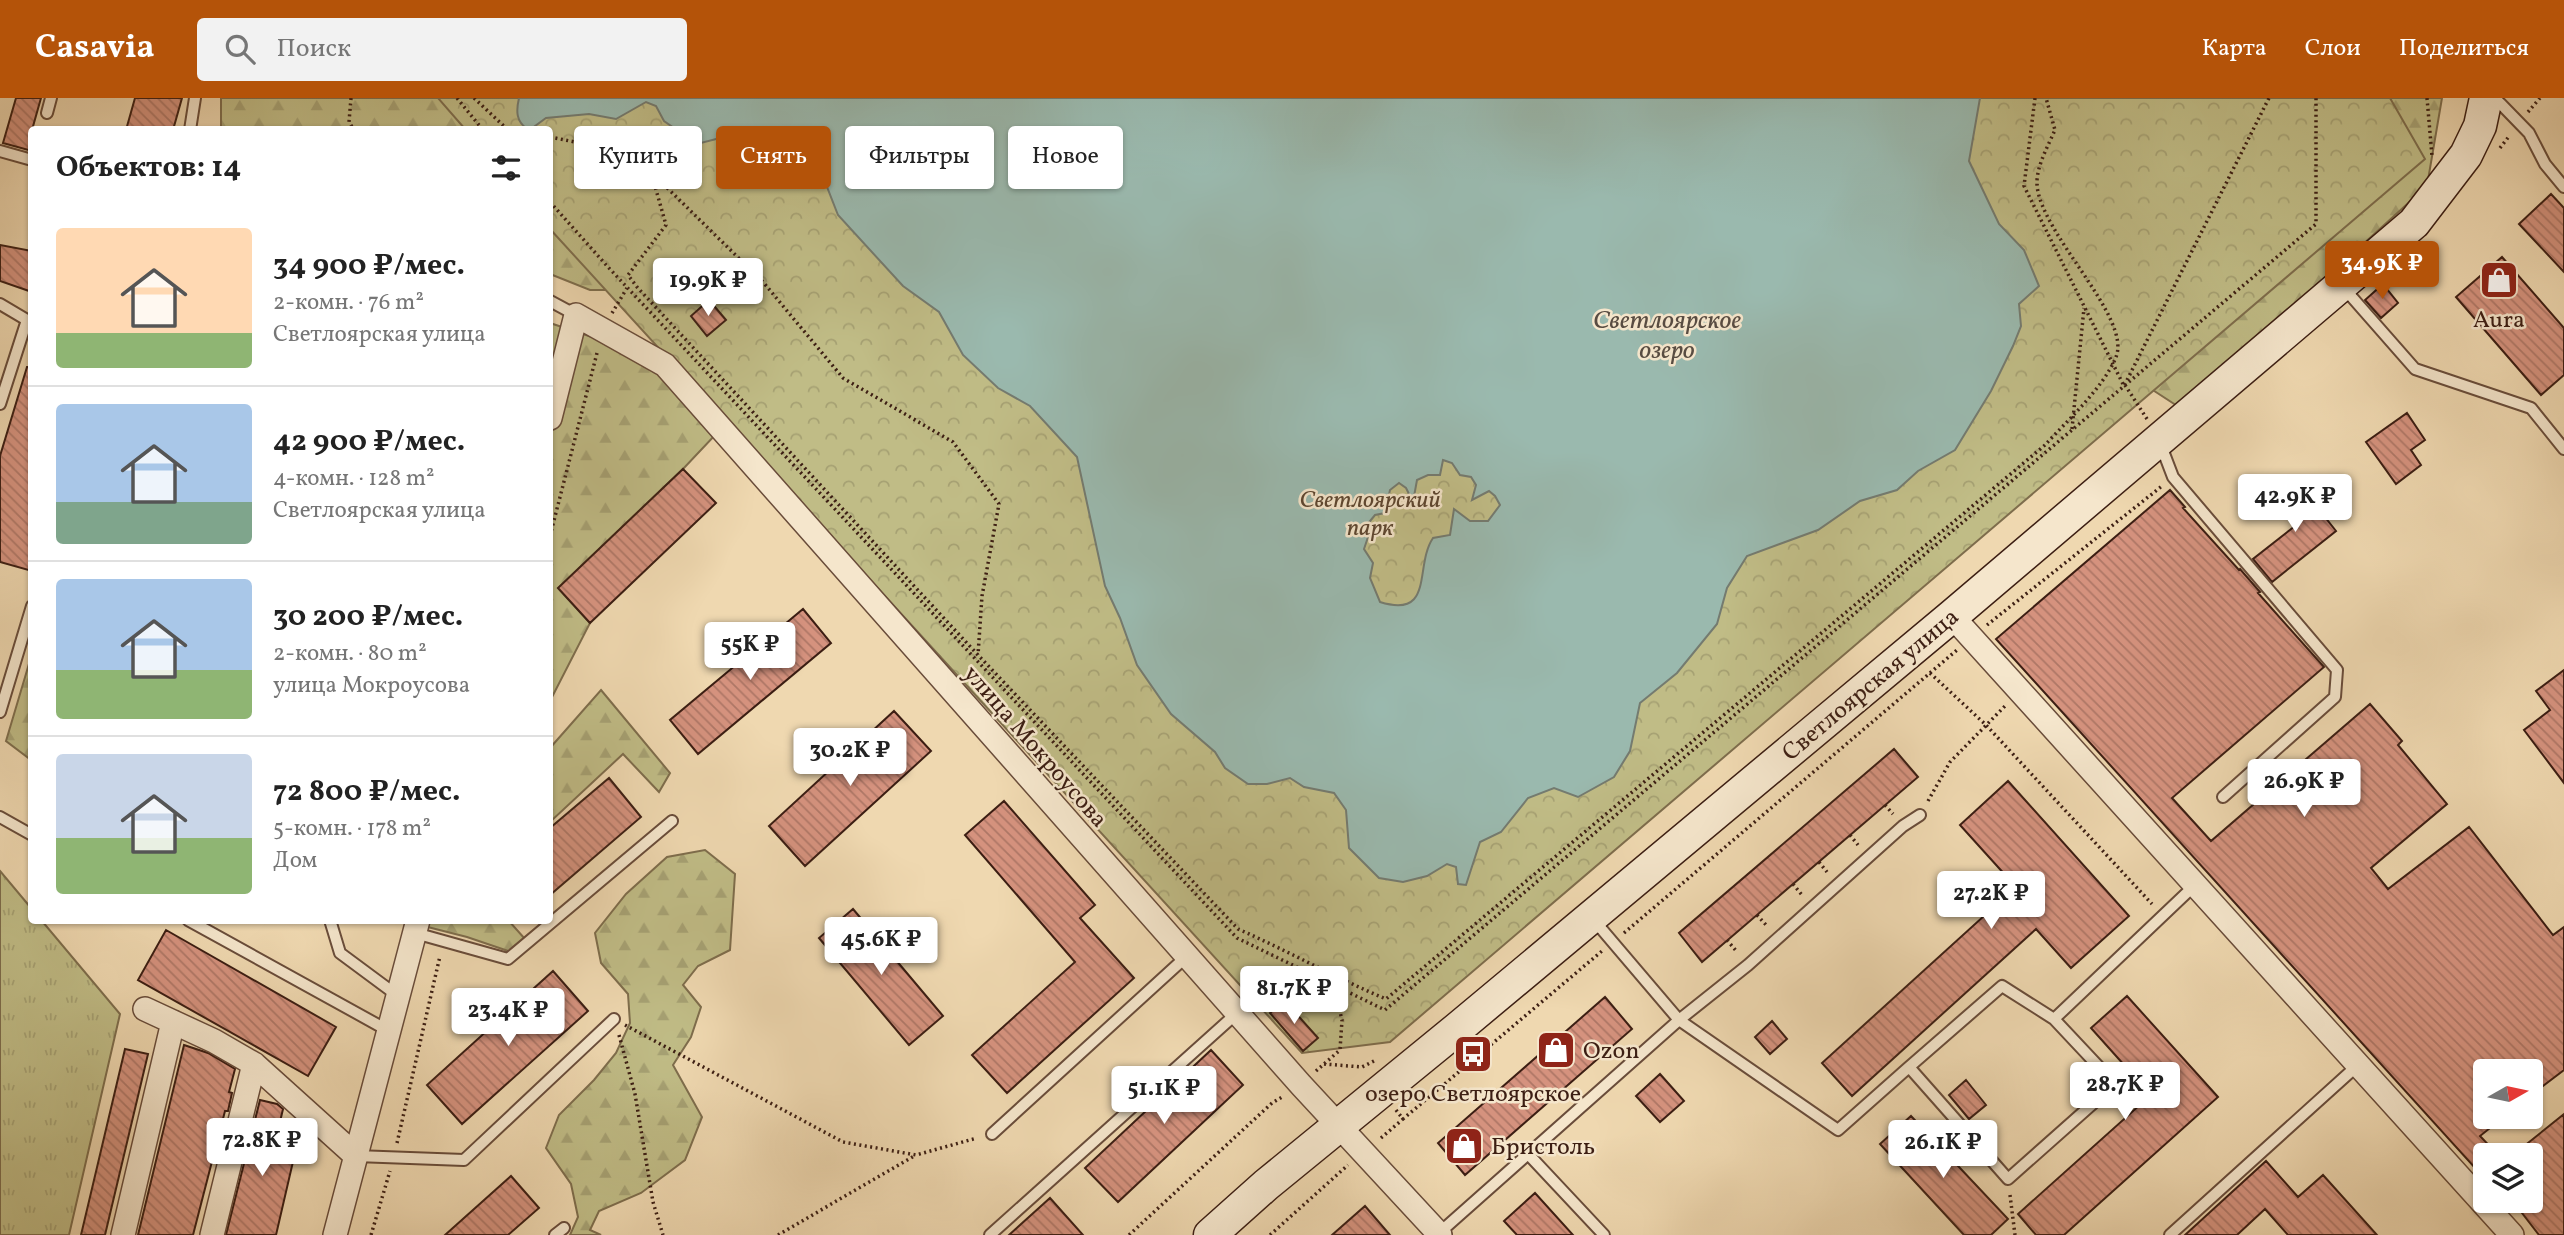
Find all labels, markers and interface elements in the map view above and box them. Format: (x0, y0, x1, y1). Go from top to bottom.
search box (197, 18, 687, 81)
text: Casavia (35, 26, 155, 72)
icon: search (221, 30, 259, 68)
text: Поиск (277, 31, 351, 67)
text: Карта (2202, 32, 2267, 66)
text: Слои (2305, 32, 2361, 66)
text: Поделиться (2399, 32, 2529, 66)
chip: Купить (574, 126, 702, 189)
chip: Снять (716, 126, 831, 189)
chip: Фильтры (845, 126, 994, 189)
chip: Новое (1008, 126, 1123, 189)
text: Объектов: 14 (56, 147, 241, 189)
icon: filters (487, 149, 525, 187)
pin: 34.9K ₽ (2317, 242, 2447, 301)
text: 34 900 ₽/мес. (273, 245, 465, 287)
text: 34.9K ₽ (2341, 248, 2423, 280)
icon: home (112, 256, 196, 340)
pin: 19.9K ₽ (643, 258, 773, 318)
shop icon: Aura (2478, 259, 2520, 301)
text: 19.9K ₽ (669, 265, 747, 297)
text: 2-комн. · 76 m² (273, 287, 424, 319)
water label: Светлоярское озеро (1593, 303, 1741, 369)
place label: Aura (2473, 304, 2525, 338)
text: Светлоярская улица (273, 319, 486, 351)
text: 42 900 ₽/мес. (273, 421, 465, 463)
icon: home (112, 432, 196, 516)
text: 4-комн. · 128 m² (273, 463, 435, 495)
pin: 42.9K ₽ (2230, 474, 2360, 534)
text: 42.9K ₽ (2254, 481, 2336, 513)
park label: Светлоярский парк (1299, 484, 1441, 546)
text: Светлоярская улица (273, 495, 486, 527)
text: 30 200 ₽/мес. (273, 596, 463, 638)
street label: Светлоярская улица (1775, 601, 1967, 770)
icon: home (112, 607, 196, 691)
pin: 55K ₽ (701, 622, 799, 682)
text: 55K ₽ (720, 629, 780, 661)
text: 2-комн. · 80 m² (273, 638, 427, 670)
street label: улица Мокроусова (954, 659, 1115, 836)
text: улица Мокроусова (273, 670, 470, 702)
pin: 30.2K ₽ (785, 728, 915, 788)
text: 30.2K ₽ (809, 735, 891, 767)
pin: 26.9K ₽ (2239, 760, 2369, 819)
text: 26.9K ₽ (2264, 766, 2344, 798)
text: 72 800 ₽/мес. (273, 771, 461, 813)
icon: home (112, 782, 196, 866)
text: 5-комн. · 178 m² (273, 813, 431, 845)
text: Дом (273, 845, 317, 877)
pin: 27.2K ₽ (1926, 872, 2056, 931)
text: 27.2K ₽ (1953, 878, 2029, 910)
pin: 45.6K ₽ (816, 918, 946, 977)
text: 45.6K ₽ (841, 924, 921, 956)
pin: 81.7K ₽ (1229, 967, 1359, 1026)
text: 81.7K ₽ (1256, 973, 1332, 1005)
pin: 23.4K ₽ (443, 988, 573, 1048)
text: 23.4K ₽ (468, 995, 548, 1027)
shop icon: Ozon (1535, 1029, 1577, 1071)
bus stop icon: озеро Светлоярское (1452, 1033, 1494, 1075)
place label: Ozon (1583, 1035, 1640, 1069)
north arrow (2473, 1059, 2543, 1129)
map controls (2473, 1059, 2543, 1213)
pin: 28.7K ₽ (2060, 1062, 2190, 1122)
pin: 51.1K ₽ (1099, 1066, 1229, 1126)
text: 28.7K ₽ (2086, 1069, 2164, 1101)
text: 51.1K ₽ (1127, 1073, 1201, 1105)
place label: озеро Светлоярское (1365, 1078, 1581, 1112)
pin: 72.8K ₽ (197, 1118, 327, 1178)
pin: 26.1K ₽ (1878, 1121, 2008, 1180)
text: 72.8K ₽ (223, 1125, 301, 1157)
shop icon: Бристоль (1443, 1125, 1485, 1167)
text: 26.1K ₽ (1904, 1127, 1982, 1159)
place label: Бристоль (1491, 1131, 1595, 1165)
button: layers (2473, 1143, 2543, 1213)

